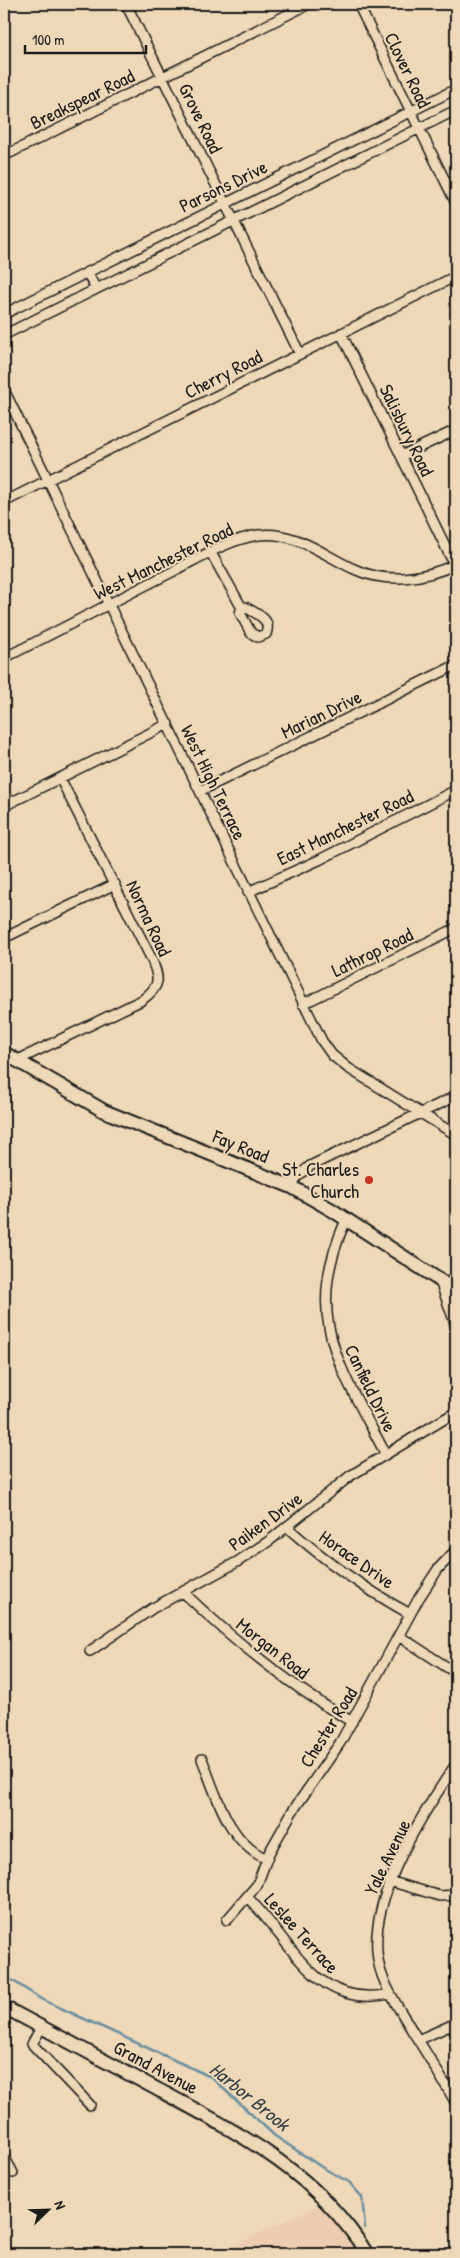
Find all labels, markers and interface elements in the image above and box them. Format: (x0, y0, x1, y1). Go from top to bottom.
scale bar (25, 22, 146, 54)
street label: Clover Road (379, 28, 438, 113)
text: 100 m (32, 29, 65, 50)
street label: Breakspear Road (25, 62, 139, 135)
street label: Grove Road (173, 79, 229, 158)
street label: Parsons Drive (175, 153, 272, 218)
street label: Cherry Road (180, 343, 267, 405)
street label: Salisbury Road (374, 380, 441, 481)
street label: West Manchester Road (89, 516, 238, 606)
street label: Marian Drive (276, 683, 366, 745)
street label: West High Terrace (175, 720, 253, 844)
street label: East Manchester Road (273, 782, 418, 871)
street label: Norma Road (120, 876, 178, 961)
street label: Lathrop Road (327, 921, 418, 983)
street label: Fay Road (208, 1123, 273, 1169)
place label: St. Charles Church (282, 1156, 359, 1204)
marker: St. Charles Church (363, 1174, 375, 1186)
street label: Canfield Drive (339, 1340, 404, 1436)
street label: Paiken Drive (223, 1485, 307, 1557)
street label: Horace Drive (314, 1524, 400, 1595)
street label: Morgan Road (231, 1611, 315, 1685)
street label: Chester Road (293, 1681, 363, 1772)
street label: Yale Avenue (358, 1815, 417, 1899)
street label: Leslee Terrace (259, 1887, 345, 1979)
street label: Grand Avenue (109, 2034, 203, 2100)
water label: Harbor Brook (204, 2055, 297, 2138)
north arrow (22, 2186, 72, 2236)
text: N (50, 2198, 71, 2212)

